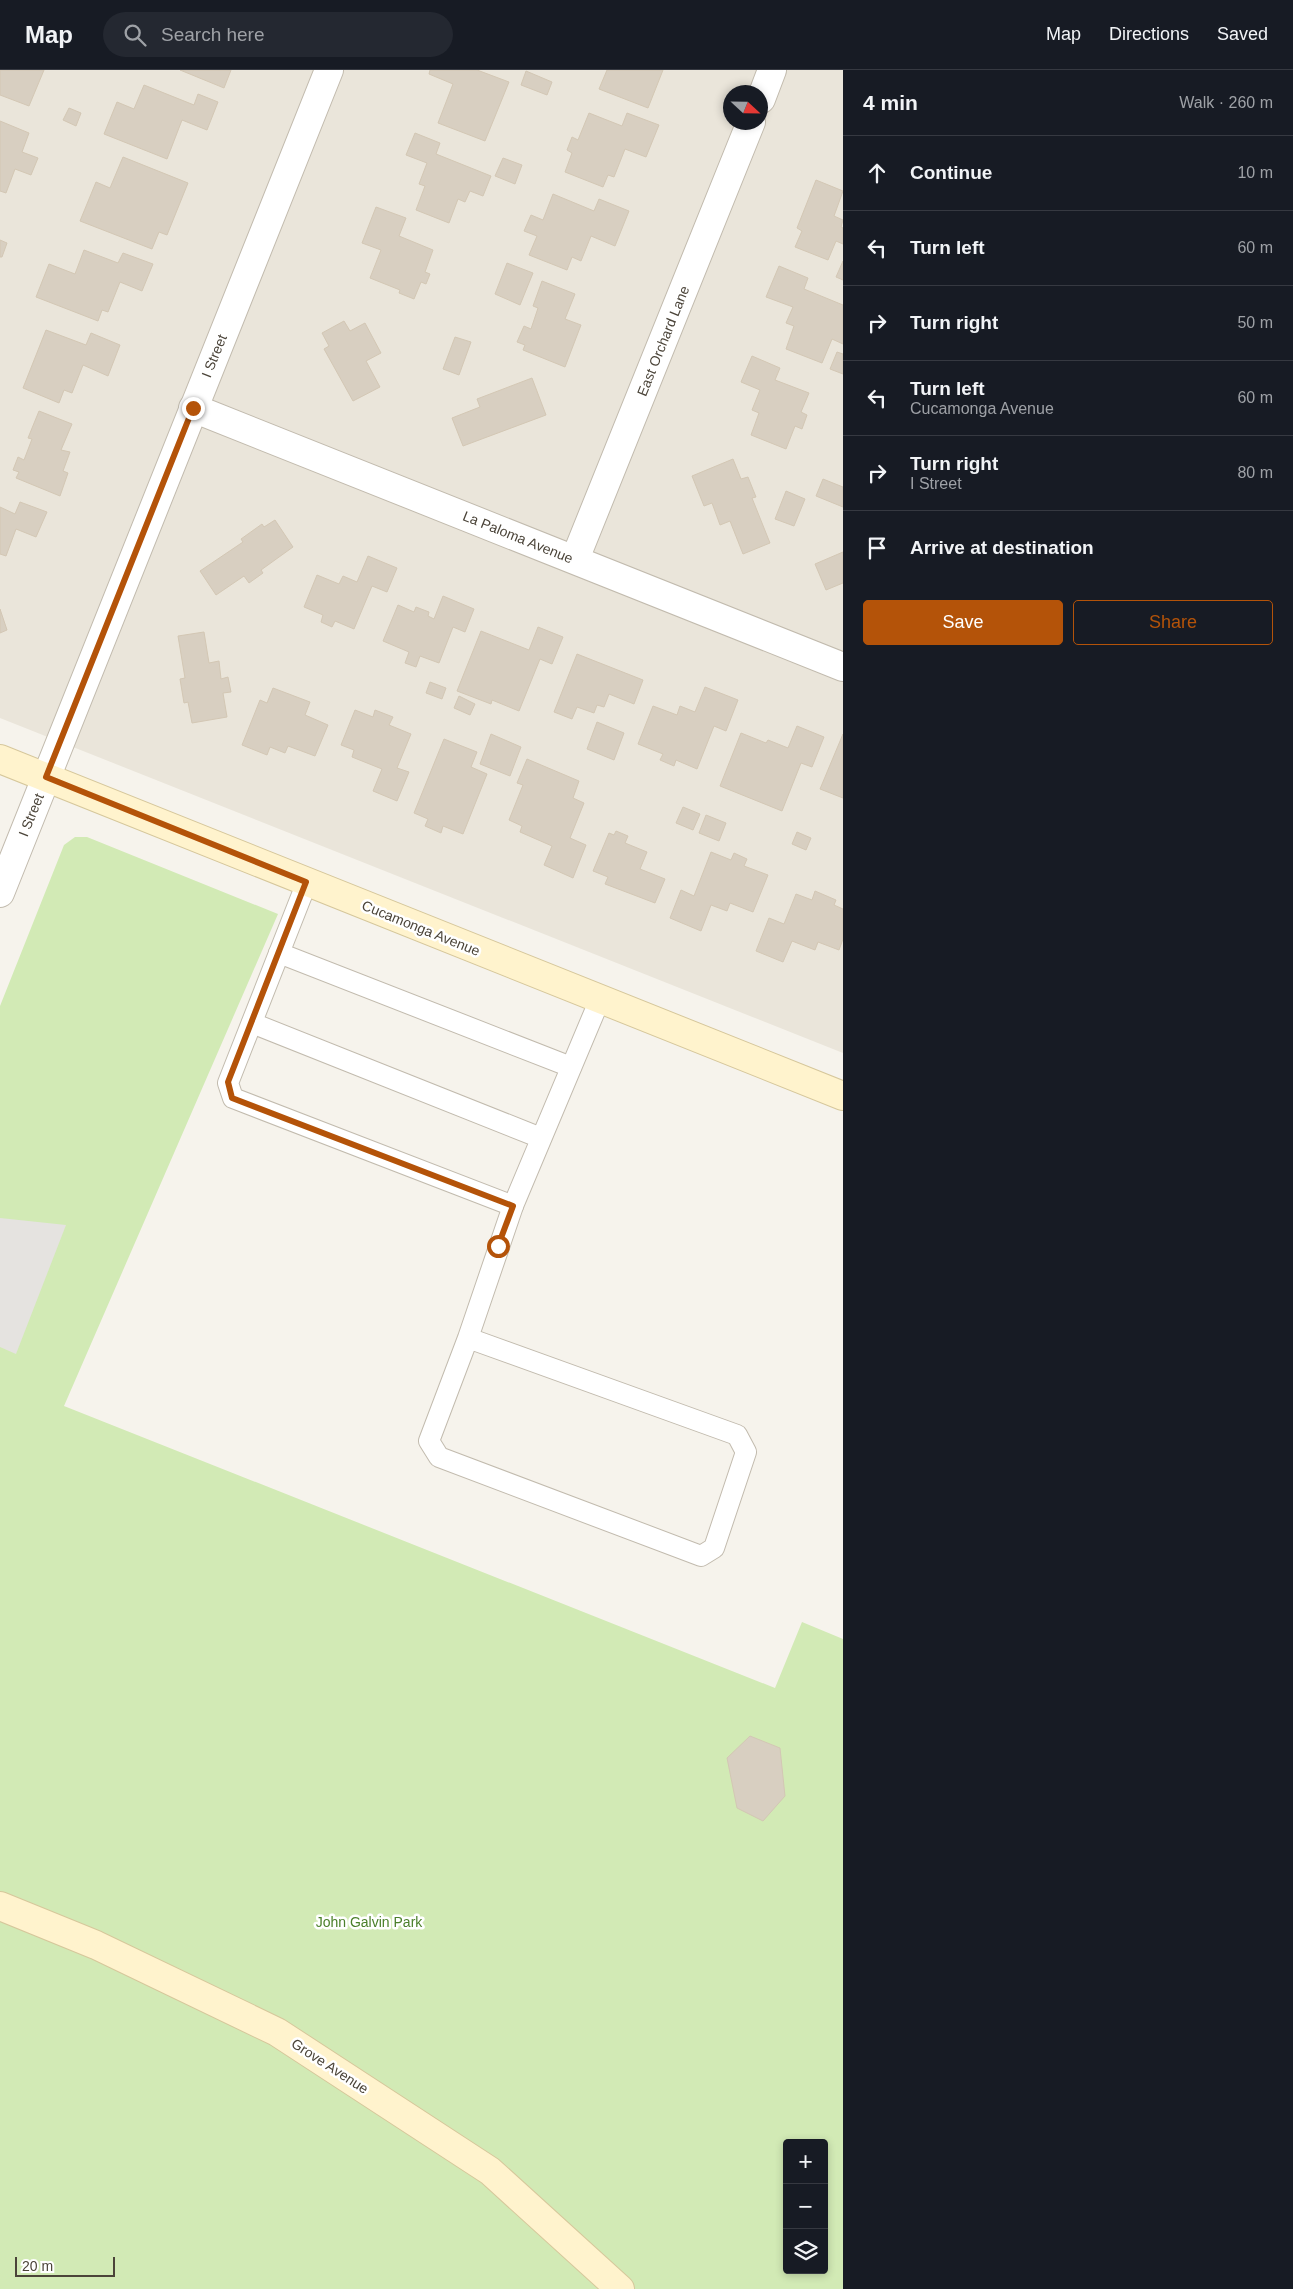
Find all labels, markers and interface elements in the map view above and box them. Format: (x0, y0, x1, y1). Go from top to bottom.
search box (103, 12, 453, 57)
text: Map (25, 21, 73, 48)
icon: search (121, 21, 149, 49)
text: Search here (161, 24, 265, 45)
text: Map (1046, 24, 1081, 44)
text: Directions (1109, 24, 1189, 44)
text: Saved (1217, 24, 1268, 44)
north arrow (723, 85, 768, 130)
text: 4 min (863, 91, 918, 114)
text: Walk · 260 m (1179, 94, 1273, 111)
icon: ahead (863, 159, 891, 187)
text: Continue (910, 162, 992, 183)
text: 10 m (1237, 164, 1273, 181)
icon: left (863, 234, 891, 262)
text: Turn left (910, 237, 985, 258)
text: 60 m (1237, 239, 1273, 256)
street label: East Orchard Lane (634, 283, 693, 398)
icon: right (863, 309, 891, 337)
text: Turn right (910, 312, 998, 333)
text: 50 m (1237, 314, 1273, 331)
street label: I Street (198, 332, 230, 380)
text: Turn left (910, 378, 985, 399)
icon: left (863, 384, 891, 412)
text: 60 m (1237, 389, 1273, 406)
route end (182, 397, 205, 420)
text: Cucamonga Avenue (910, 400, 1054, 417)
text: Turn right (910, 453, 998, 474)
icon: right (863, 459, 891, 487)
text: 80 m (1237, 464, 1273, 481)
text: I Street (910, 475, 962, 492)
street label: La Paloma Avenue (461, 508, 576, 566)
icon: arrive (863, 534, 891, 562)
text: Arrive at destination (910, 537, 1094, 558)
button: Save (863, 600, 1063, 645)
button: Share (1073, 600, 1273, 645)
street label: I Street (15, 791, 47, 839)
street label: Cucamonga Avenue (360, 897, 483, 959)
route start (487, 1235, 510, 1258)
park label: John Galvin Park (316, 1914, 423, 1930)
street label: Grove Avenue (289, 2035, 372, 2097)
map controls (783, 2139, 828, 2274)
button: + (783, 2139, 828, 2184)
button: − (783, 2184, 828, 2229)
button: layers (783, 2229, 828, 2274)
scale bar (15, 2254, 115, 2277)
text: 20 m (22, 2258, 53, 2274)

